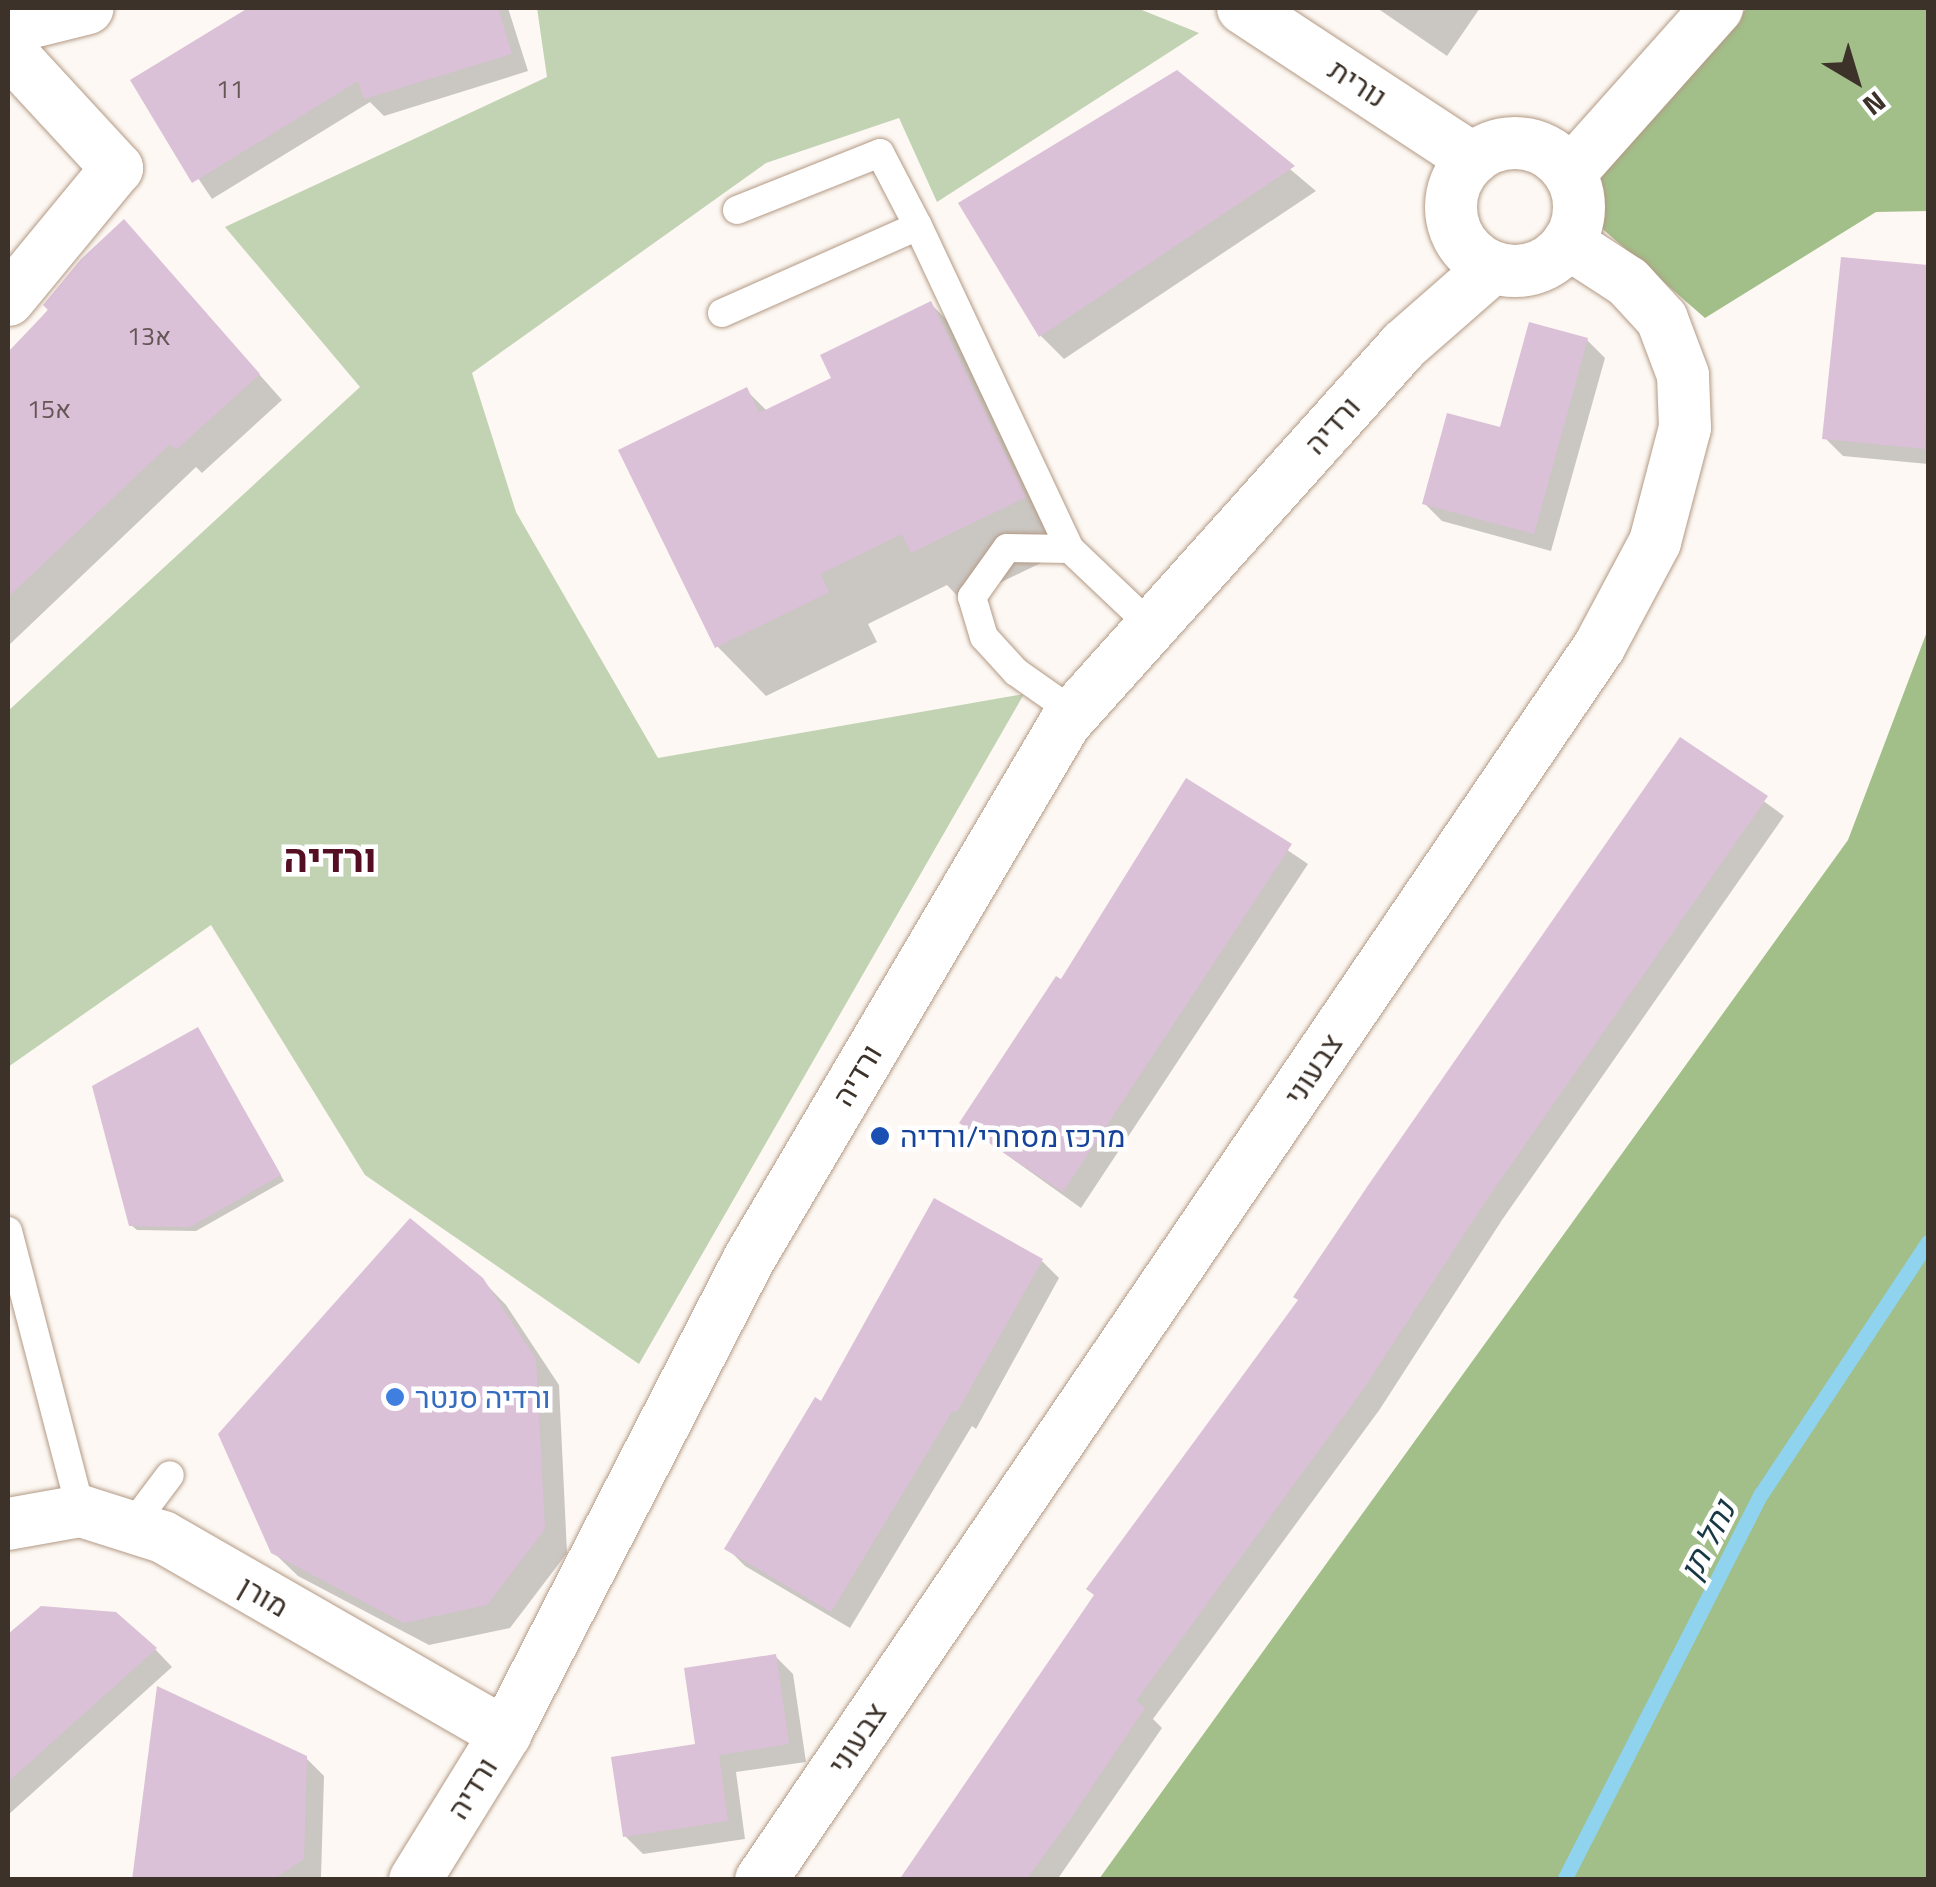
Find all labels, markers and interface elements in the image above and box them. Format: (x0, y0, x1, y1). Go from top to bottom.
north arrow (1806, 30, 1906, 130)
street label: נורית (1322, 51, 1394, 115)
house number: 11 (216, 74, 244, 104)
text: N (1854, 81, 1896, 127)
house number: 13א (127, 321, 171, 351)
street label: ורדיה (1297, 388, 1367, 462)
house number: 15א (27, 394, 71, 424)
district label: ורדיה (283, 834, 377, 882)
street label: צבעוני (1276, 1026, 1350, 1112)
street label: ורדיה (825, 1037, 889, 1113)
place label: מרכז מסחרי/ורדיה (900, 1118, 1125, 1154)
marker: מרכז מסחרי/ורדיה (869, 1125, 891, 1147)
place label: ורדיה סנטר (415, 1379, 551, 1415)
marker: ורדיה סנטר (384, 1386, 406, 1408)
water label: נחל תן (1671, 1494, 1743, 1586)
street label: מורן (233, 1568, 295, 1624)
street label: צבעוני (820, 1695, 894, 1781)
street label: ורדיה (439, 1751, 505, 1825)

